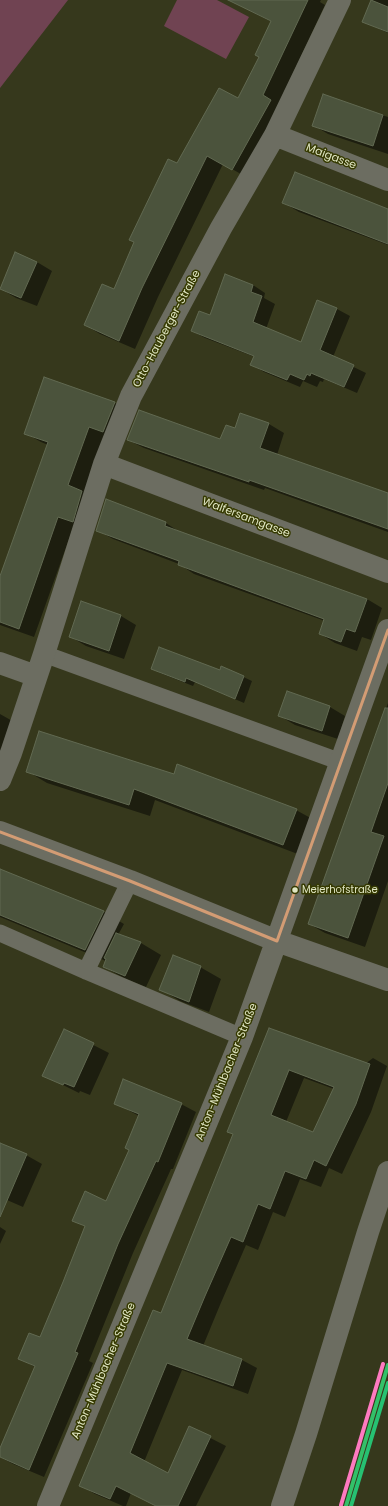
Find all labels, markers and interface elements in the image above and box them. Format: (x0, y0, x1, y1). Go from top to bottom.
street label: Maigasse (304, 141, 358, 173)
street label: Otto-Hauberger-Straße (130, 268, 204, 390)
street label: Walfersamgasse (200, 495, 292, 541)
place label: Meierhofstraße (302, 884, 378, 896)
marker: Meierhofstraße (290, 885, 300, 895)
street label: Anton-Mühlbacher-Straße (193, 1002, 261, 1142)
street label: Anton-Mühlbacher-Straße (69, 1301, 139, 1441)

